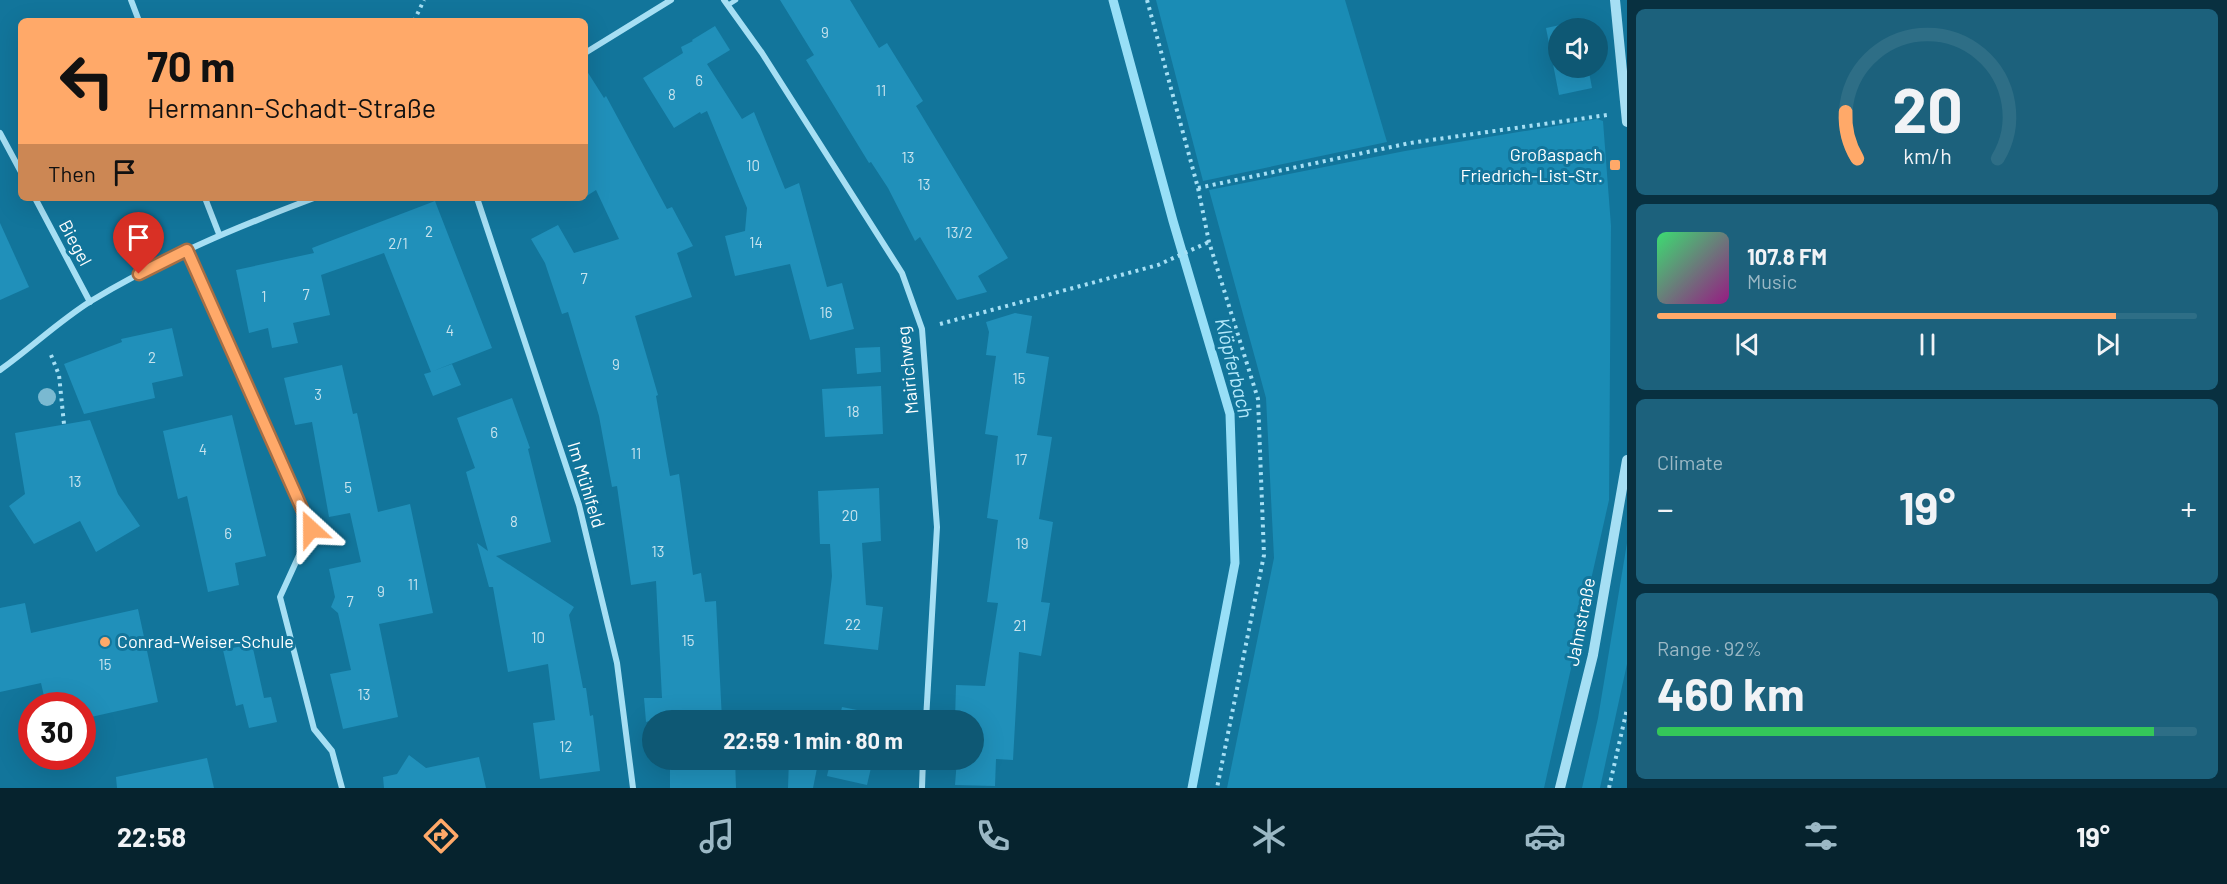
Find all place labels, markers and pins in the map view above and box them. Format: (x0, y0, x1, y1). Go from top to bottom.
place label: Großaspach Friedrich-List-Str. (1460, 143, 1603, 186)
marker: Großaspach Friedrich-List-Str. (1608, 158, 1622, 172)
pin (113, 212, 164, 274)
place label: Conrad-Weiser-Schule (117, 630, 294, 652)
marker: Conrad-Weiser-Schule (98, 635, 112, 649)

